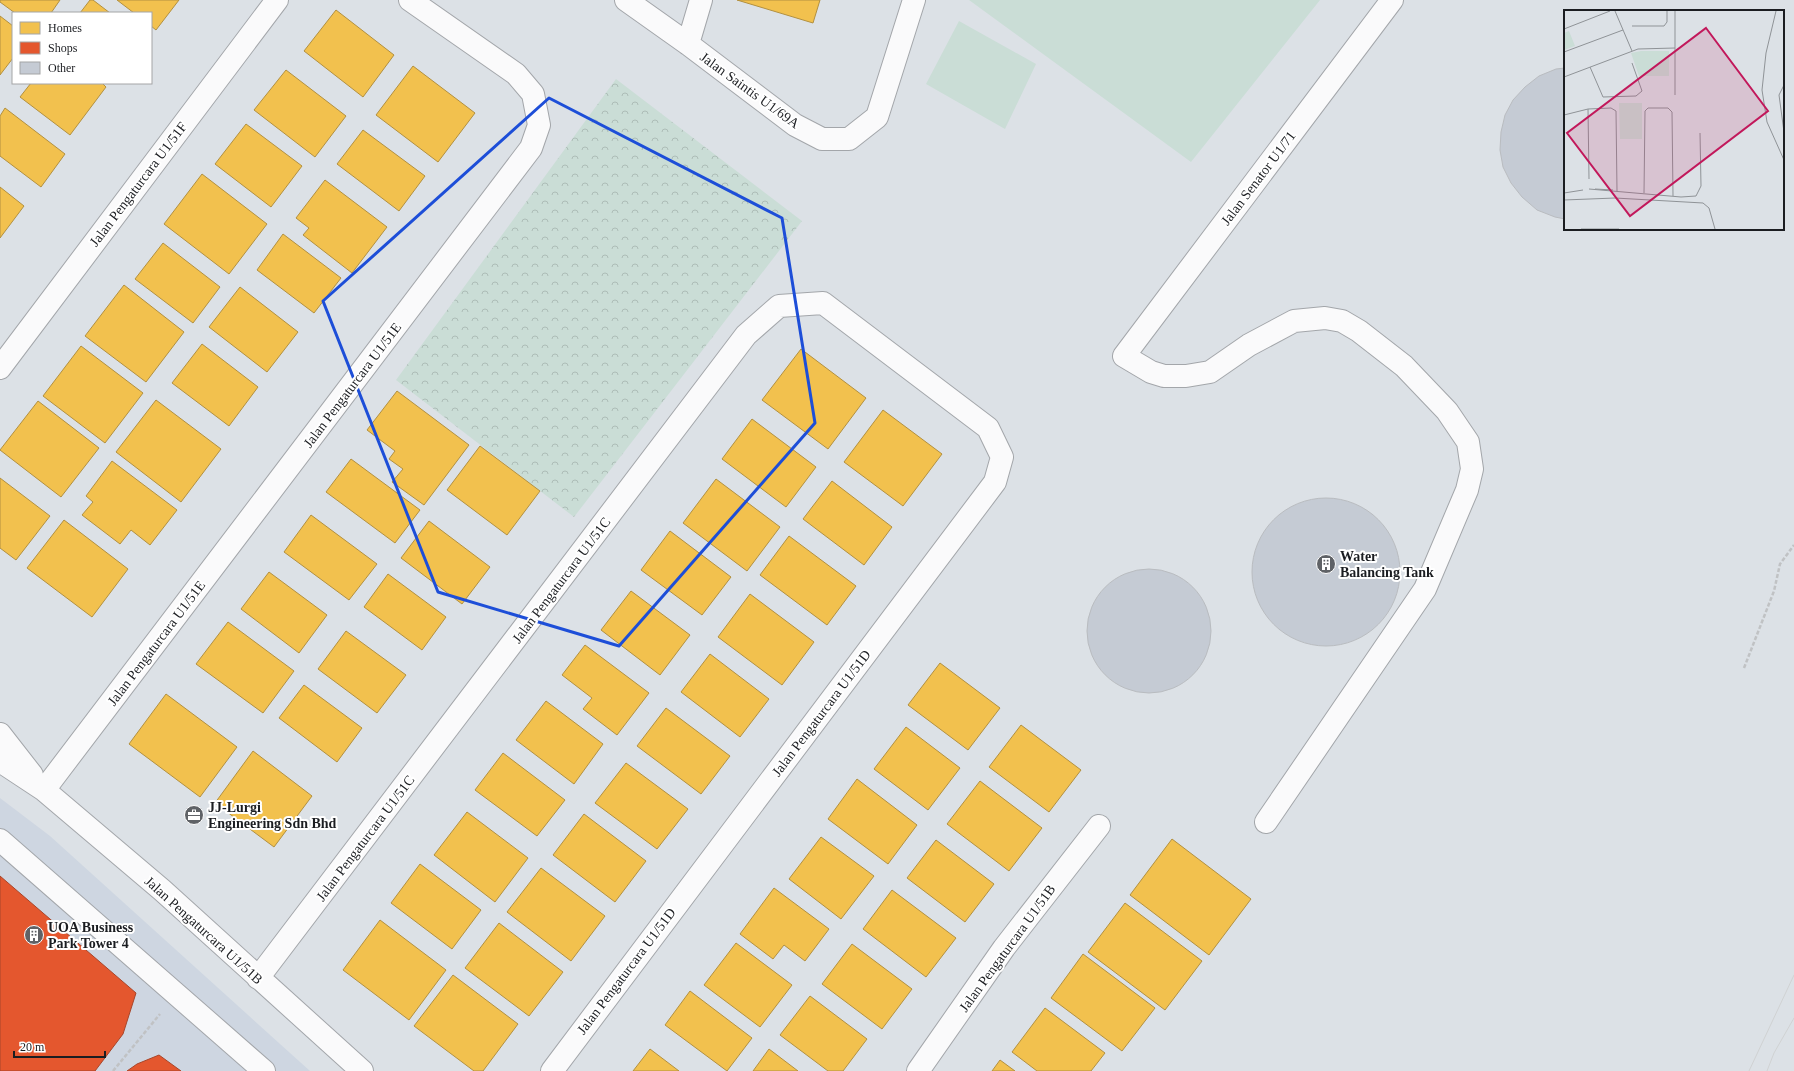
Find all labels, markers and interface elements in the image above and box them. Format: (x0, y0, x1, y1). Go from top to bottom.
inset map (1564, 10, 1784, 230)
legend (12, 12, 152, 84)
text: Homes (48, 21, 82, 35)
text: Shops (48, 41, 78, 55)
street label: Jalan Saintis U1/69A (697, 49, 803, 132)
text: Other (48, 61, 75, 75)
street label: Jalan Pengaturcara U1/51F (87, 119, 190, 249)
street label: Jalan Senator U1/71 (1218, 128, 1299, 228)
street label: Jalan Pengaturcara U1/51E (301, 320, 404, 451)
street label: Jalan Pengaturcara U1/51C (509, 515, 613, 646)
place label: Water Balancing Tank (1340, 549, 1434, 580)
building icon: Water Balancing Tank (1315, 553, 1337, 575)
street label: Jalan Pengaturcara U1/51E (105, 578, 208, 709)
street label: Jalan Pengaturcara U1/51D (769, 647, 874, 779)
street label: Jalan Pengaturcara U1/51C (313, 773, 417, 904)
place label: JJ-Lurgi Engineering Sdn Bhd (208, 800, 337, 831)
office icon: JJ-Lurgi Engineering Sdn Bhd (183, 804, 205, 826)
street label: Jalan Pengaturcara U1/51B (142, 874, 266, 987)
street label: Jalan Pengaturcara U1/51B (956, 882, 1058, 1015)
street label: Jalan Pengaturcara U1/51D (574, 905, 679, 1037)
place label: UOA Business Park Tower 4 (48, 920, 134, 951)
building icon: UOA Business Park Tower 4 (23, 924, 45, 946)
scale bar (14, 1033, 105, 1059)
text: 20 m (20, 1040, 45, 1054)

